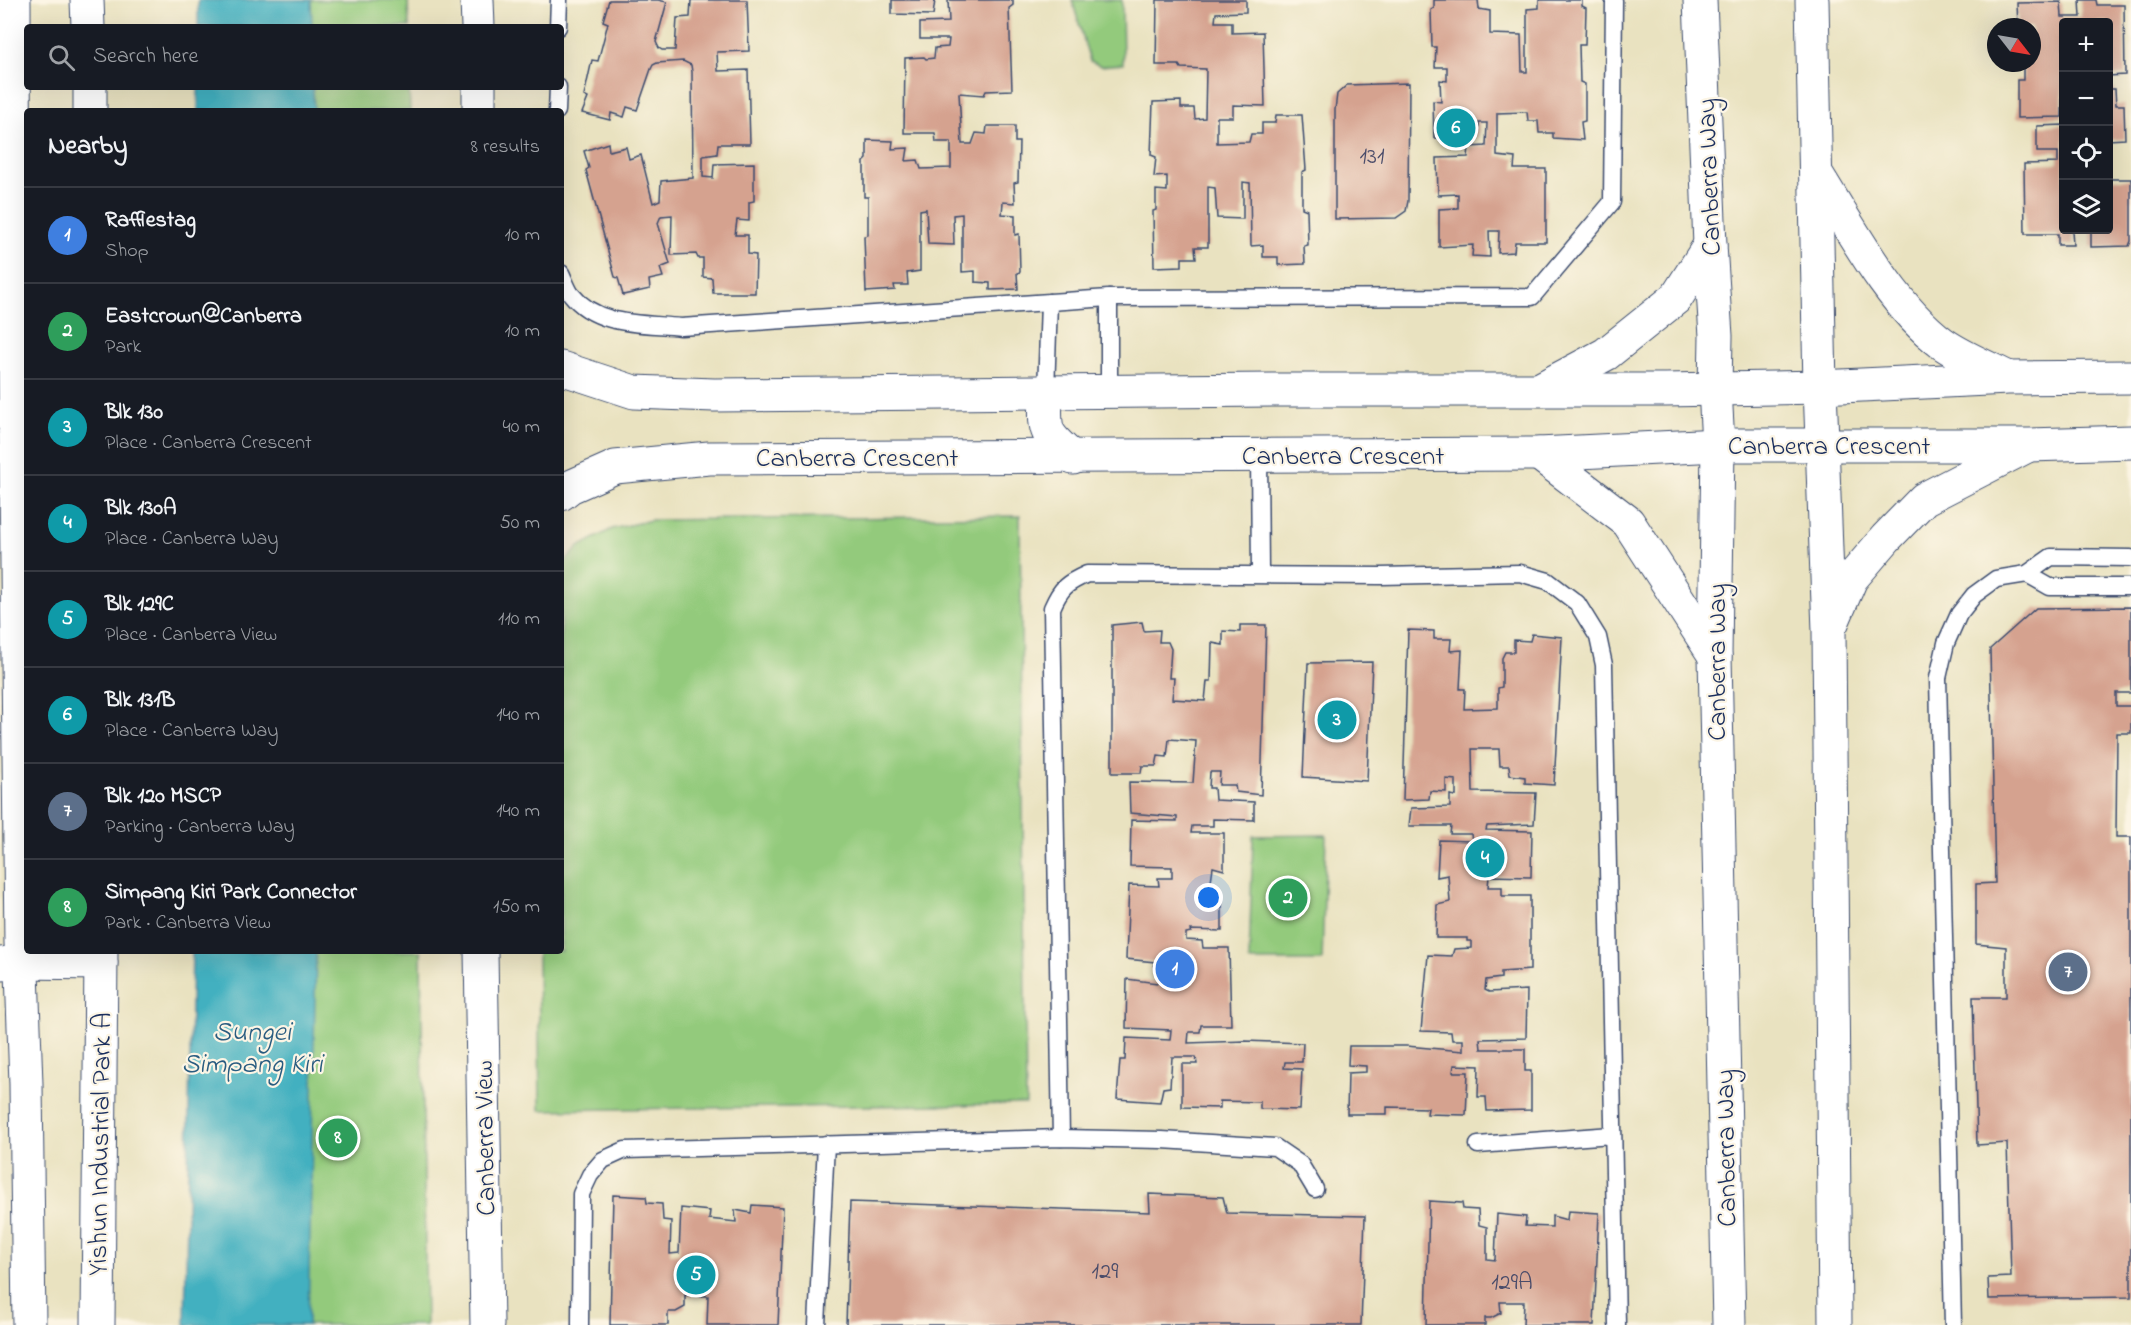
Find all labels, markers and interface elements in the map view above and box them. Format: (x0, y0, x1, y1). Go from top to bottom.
north arrow (1987, 18, 2041, 72)
map controls (2059, 18, 2113, 234)
button: + (2059, 18, 2113, 72)
search box (24, 24, 564, 90)
icon: search (45, 41, 78, 74)
text: Search here (93, 41, 198, 73)
button: − (2059, 72, 2113, 126)
street label: Canberra Way (1688, 97, 1733, 256)
pin: 6 (1436, 106, 1476, 150)
button: locate (2059, 126, 2113, 180)
text: Nearby (48, 128, 127, 166)
text: 8 results (471, 133, 540, 162)
house number: 131 (1359, 140, 1385, 175)
button: layers (2059, 180, 2113, 234)
text: Rafflestag (105, 205, 196, 237)
text: 1 (64, 221, 71, 250)
text: 10 m (504, 221, 540, 250)
text: Shop (105, 237, 149, 266)
text: Eastcrown@Canberra (105, 301, 302, 333)
text: 2 (63, 317, 72, 346)
text: 10 m (504, 317, 540, 346)
text: Park (105, 333, 141, 362)
text: Blk 130 (105, 397, 163, 429)
text: 3 (63, 413, 72, 442)
text: 40 m (503, 413, 540, 442)
street label: Canberra Crescent (1728, 428, 1930, 467)
text: Place · Canberra Crescent (105, 429, 312, 458)
street label: Canberra Crescent (1242, 438, 1444, 477)
street label: Canberra Crescent (756, 440, 958, 479)
text: Blk 130A (105, 493, 176, 525)
text: 4 (63, 509, 72, 538)
text: 50 m (499, 509, 540, 538)
text: Place · Canberra Way (105, 525, 278, 554)
street label: Canberra Way (1699, 583, 1738, 741)
text: Blk 129C (105, 589, 174, 621)
text: 5 (62, 605, 73, 634)
text: 110 m (498, 605, 540, 634)
text: Place · Canberra View (105, 621, 277, 650)
text: Blk 131B (105, 685, 175, 717)
pin: 3 (1318, 698, 1356, 742)
text: 6 (63, 701, 72, 730)
text: 140 m (496, 701, 540, 730)
text: Place · Canberra Way (105, 717, 278, 746)
text: Blk 120 MSCP (105, 781, 221, 813)
text: 7 (63, 797, 72, 826)
text: 140 m (496, 797, 540, 826)
text: Parking · Canberra Way (105, 813, 295, 842)
pin: 4 (1466, 836, 1504, 880)
pin: 2 (1268, 876, 1308, 920)
text: Simpang Kiri Park Connector (105, 877, 357, 909)
your location (1194, 883, 1223, 912)
text: 8 (64, 893, 71, 922)
text: 150 m (493, 893, 540, 922)
text: Park · Canberra View (105, 909, 271, 938)
pin: 1 (1156, 946, 1194, 992)
pin: 7 (2048, 950, 2088, 994)
street label: Yishun Industrial Park A (80, 1012, 123, 1276)
water label: Sungei Simpang Kiri (182, 1013, 325, 1086)
street label: Canberra View (466, 1060, 507, 1216)
street label: Canberra Way (1707, 1069, 1748, 1227)
pin: 8 (318, 1116, 358, 1160)
pin: 5 (676, 1252, 716, 1298)
house number: 129 (1092, 1255, 1119, 1290)
house number: 129A (1491, 1266, 1533, 1301)

